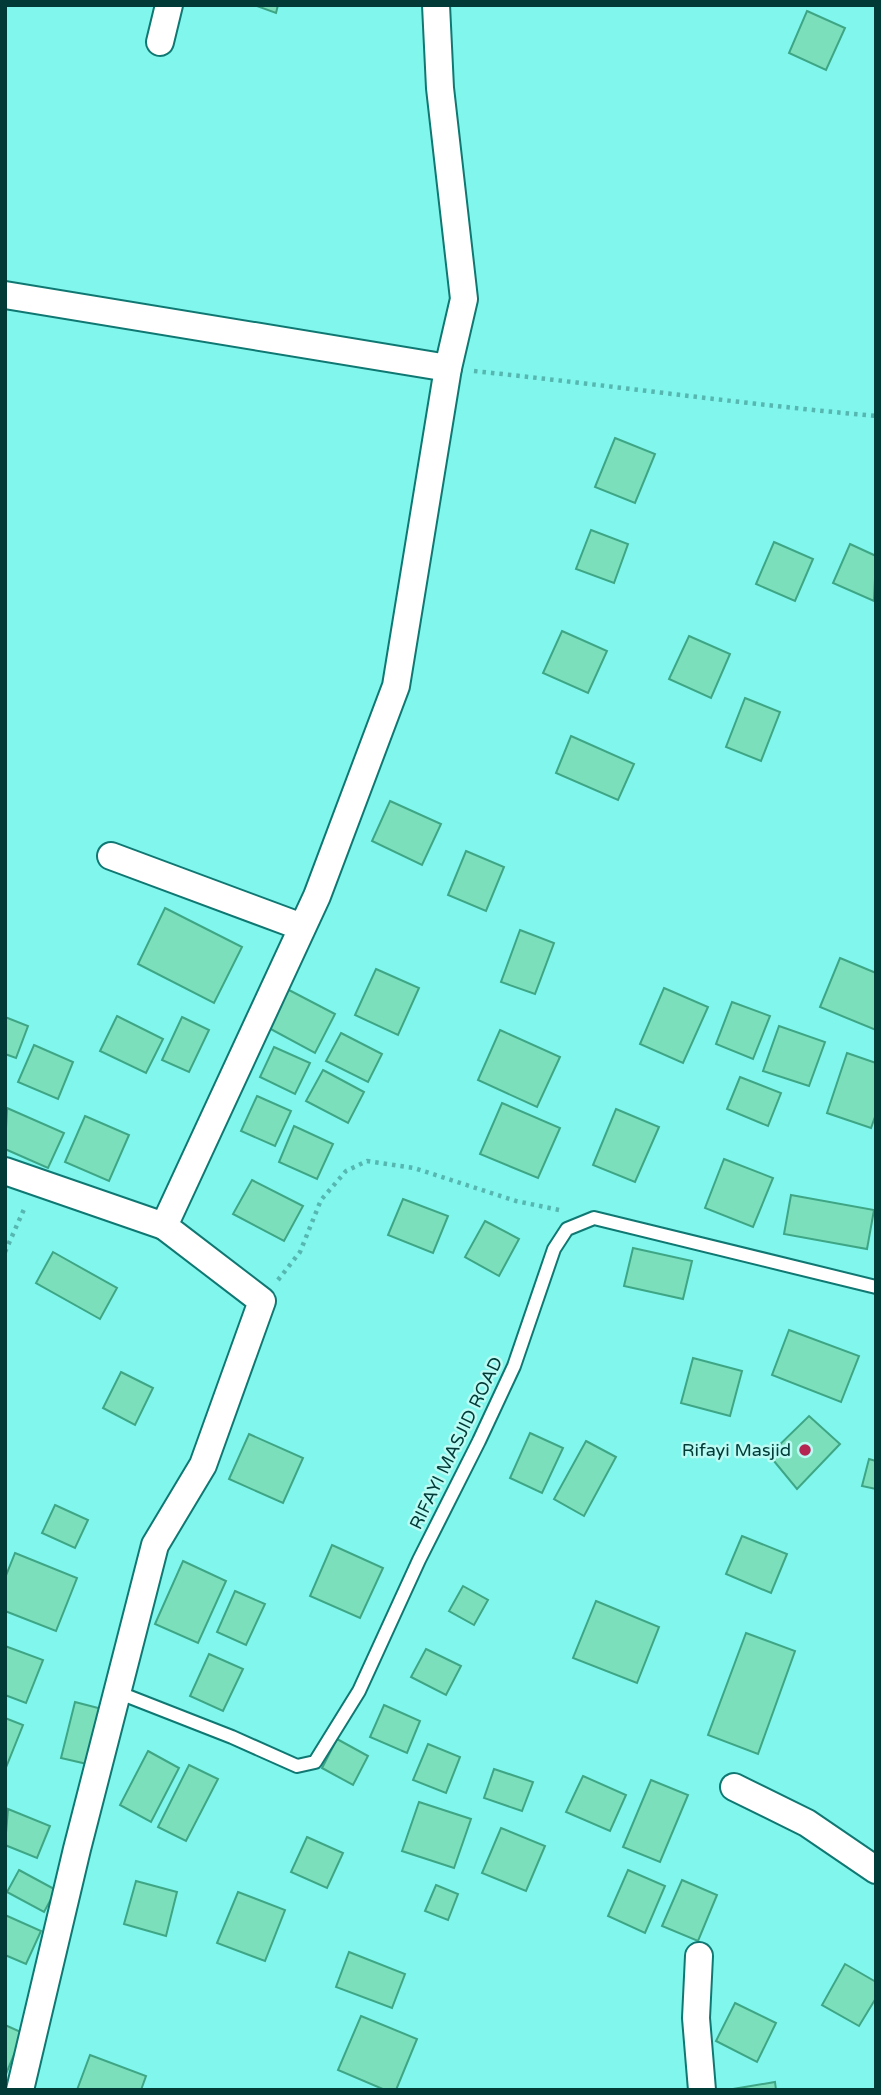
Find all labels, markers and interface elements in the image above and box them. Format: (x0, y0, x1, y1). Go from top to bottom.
street label: RIFAYI MASJID ROAD (405, 1353, 507, 1533)
place label: Rifayi Masjid (682, 1439, 791, 1461)
marker: Rifayi Masjid (797, 1442, 813, 1458)

